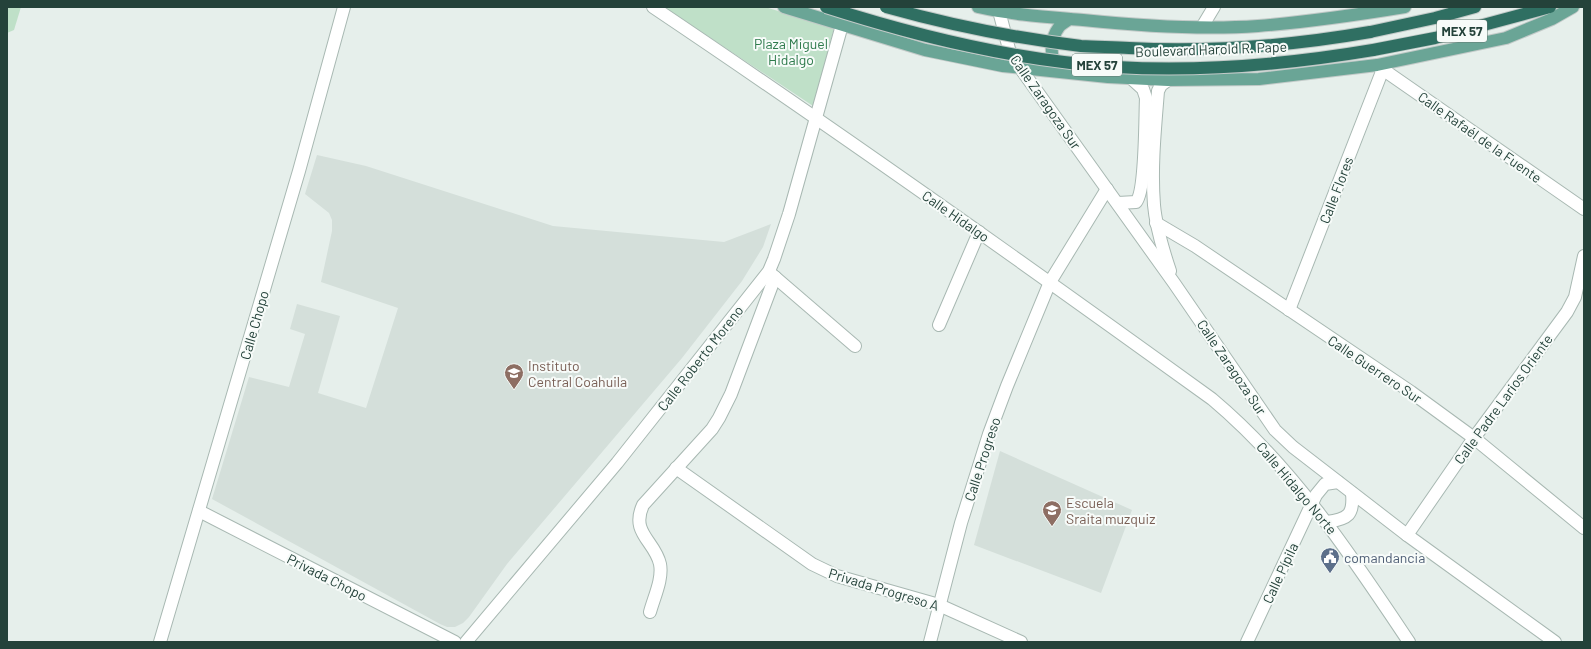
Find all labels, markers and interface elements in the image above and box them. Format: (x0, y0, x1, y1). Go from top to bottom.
road number: MEX 57 (1437, 20, 1487, 42)
park label: Plaza Miguel Hidalgo (754, 35, 828, 68)
street label: Boulevard Harold R. Pape (1135, 38, 1287, 60)
street label: Calle Zaragoza Sur (1007, 51, 1085, 153)
road number: MEX 57 (1072, 54, 1122, 76)
street label: Calle Rafaél de la Fuente (1415, 88, 1545, 186)
street label: Calle Flores (1315, 154, 1357, 226)
street label: Calle Hidalgo (919, 187, 993, 245)
street label: Calle Chopo (236, 288, 272, 362)
street label: Calle Roberto Moreno (654, 302, 746, 414)
street label: Calle Zaragoza Sur (1194, 316, 1270, 418)
street label: Calle Guerrero Sur (1325, 331, 1425, 407)
street label: Calle Padre Larios Oriente (1450, 331, 1556, 467)
place label: Instituto Central Coahuila (528, 357, 627, 390)
school or university icon: Instituto Central Coahuila (503, 362, 525, 390)
street label: Calle Progreso (960, 415, 1004, 503)
street label: Calle Hidalgo Norte (1253, 438, 1341, 538)
place label: Escuela Sraita muzquiz (1066, 494, 1155, 527)
school or university icon: Escuela Sraita muzquiz (1041, 499, 1063, 527)
street label: Calle Pípila (1259, 540, 1301, 606)
public building icon: comandancia (1319, 546, 1341, 574)
place label: comandancia (1344, 549, 1425, 566)
street label: Privada Chopo (284, 550, 370, 604)
street label: Privada Progreso A (827, 564, 942, 614)

